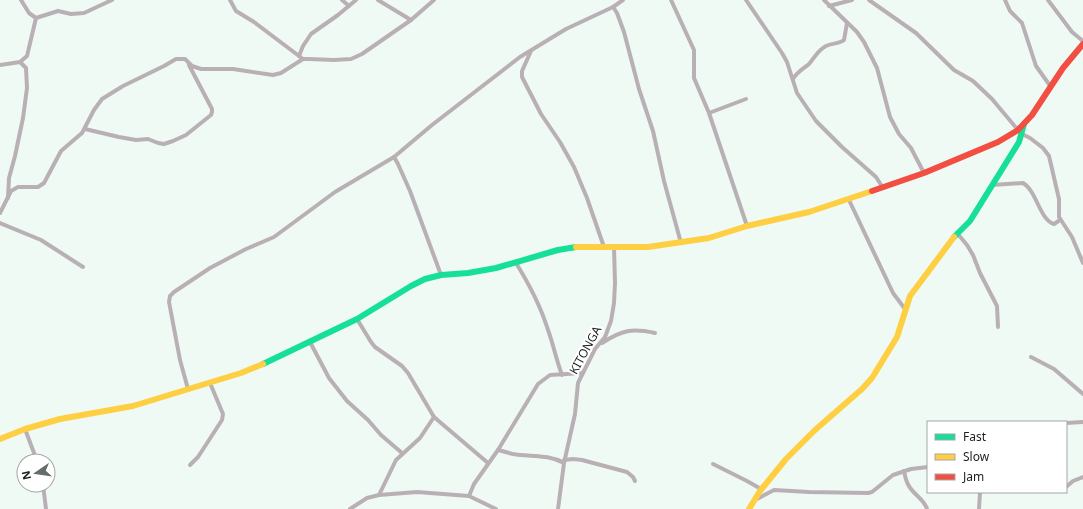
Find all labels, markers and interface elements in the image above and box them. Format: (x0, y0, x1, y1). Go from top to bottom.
street label: KITONGA (565, 322, 605, 377)
legend (927, 421, 1067, 493)
text: Fast (963, 428, 987, 445)
text: Slow (963, 448, 990, 465)
north arrow (16, 453, 56, 493)
text: Jam (962, 468, 984, 485)
text: N (17, 469, 34, 481)

